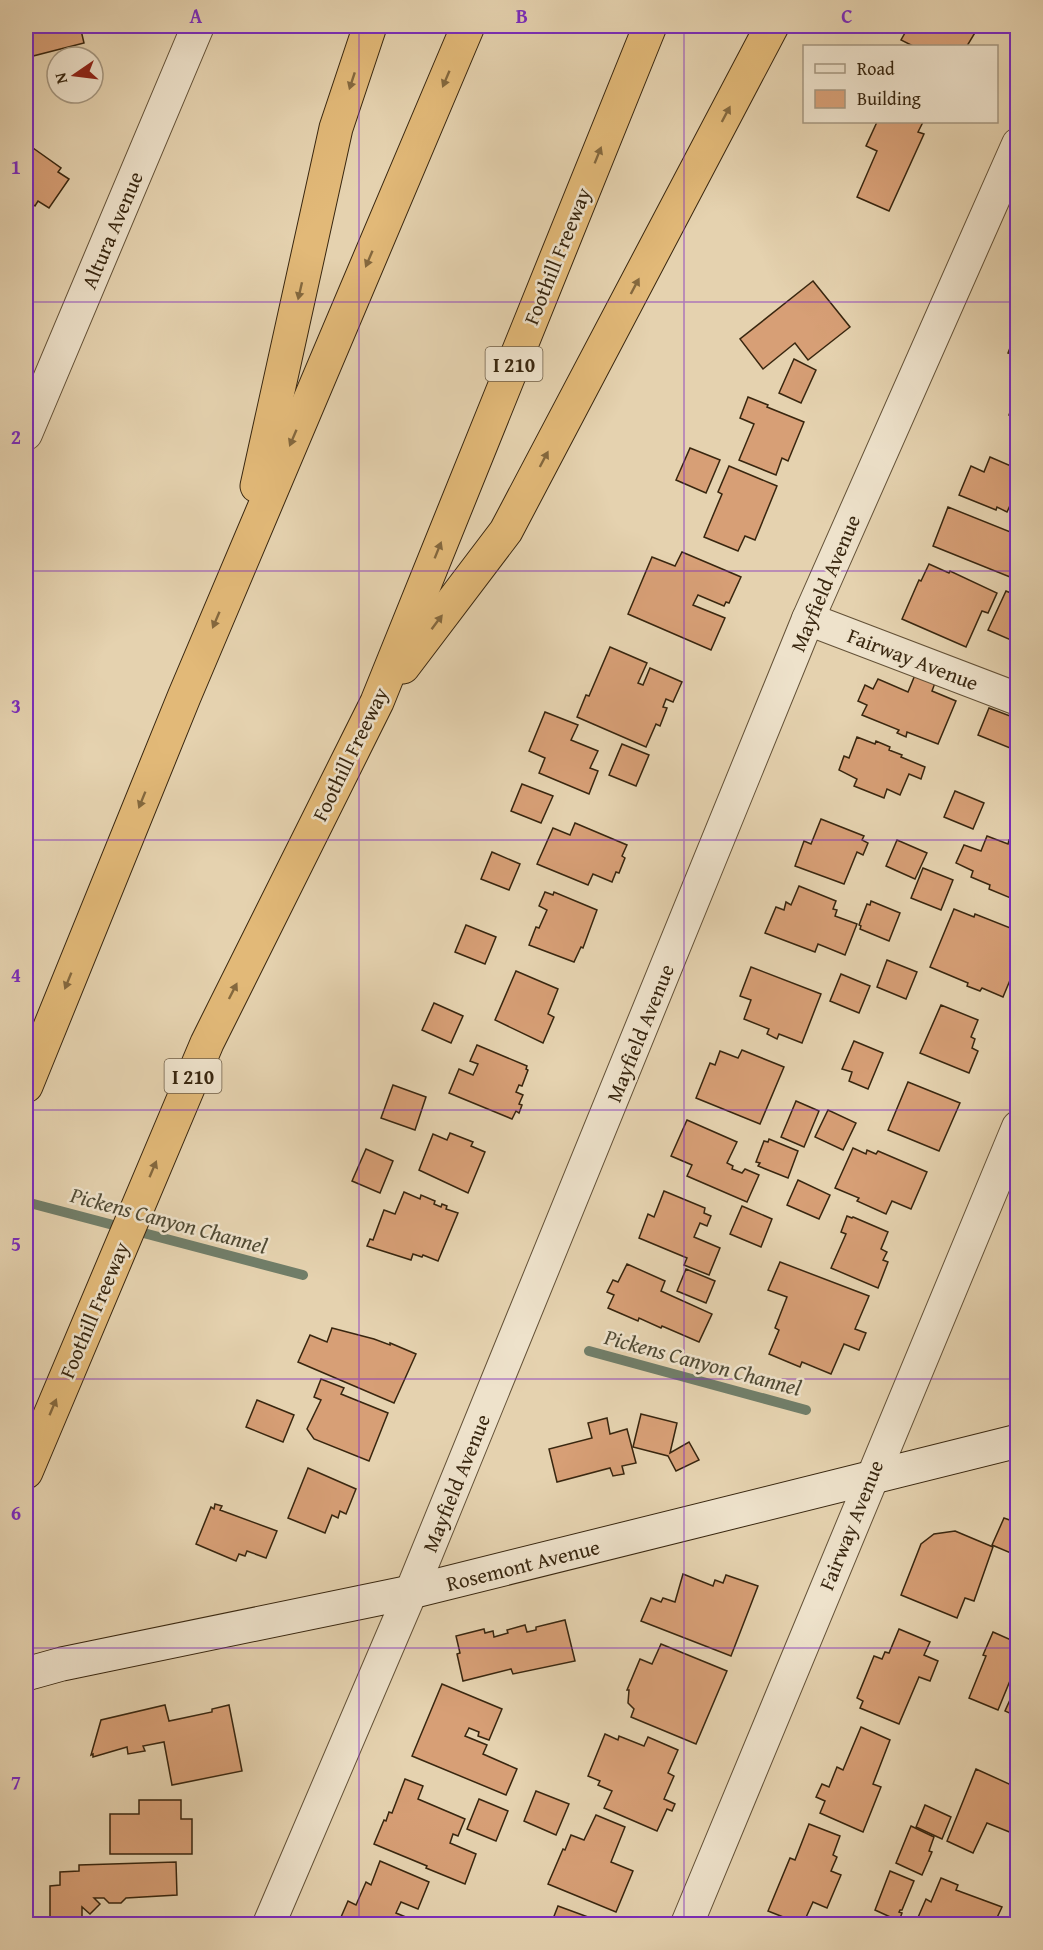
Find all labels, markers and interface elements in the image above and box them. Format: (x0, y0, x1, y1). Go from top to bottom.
text: A (190, 1, 203, 30)
text: B (516, 1, 528, 30)
text: C (841, 1, 853, 30)
north arrow (45, 45, 105, 105)
legend (803, 45, 998, 123)
text: Road (857, 55, 895, 82)
text: N (47, 70, 73, 87)
one-way arrow (441, 71, 450, 88)
one-way arrow (346, 72, 356, 90)
text: Building (857, 85, 921, 112)
one-way arrow (721, 105, 731, 122)
one-way arrow (593, 146, 603, 164)
text: 1 (11, 152, 21, 181)
street label: Altura Avenue (73, 166, 151, 294)
street label: Foothill Freeway (515, 182, 599, 329)
one-way arrow (364, 250, 373, 268)
one-way arrow (630, 278, 640, 295)
one-way arrow (295, 281, 304, 300)
road number: I 210 (486, 347, 542, 381)
text: 2 (11, 422, 21, 451)
one-way arrow (288, 430, 298, 448)
one-way arrow (539, 450, 549, 467)
street label: Mayfield Avenue (782, 509, 868, 656)
one-way arrow (433, 541, 443, 559)
one-way arrow (211, 611, 220, 629)
one-way arrow (431, 614, 443, 629)
street label: Fairway Avenue (843, 620, 983, 698)
street label: Foothill Freeway (304, 681, 396, 826)
text: 3 (11, 691, 21, 720)
one-way arrow (137, 791, 146, 809)
street label: Mayfield Avenue (598, 959, 682, 1107)
text: 4 (11, 960, 21, 989)
one-way arrow (63, 972, 72, 990)
one-way arrow (228, 983, 237, 1000)
road number: I 210 (164, 1059, 222, 1093)
one-way arrow (149, 1161, 158, 1178)
water label: Pickens Canyon Channel (66, 1178, 271, 1262)
text: 5 (11, 1229, 21, 1258)
street label: Foothill Freeway (51, 1236, 137, 1383)
water label: Pickens Canyon Channel (600, 1320, 805, 1404)
one-way arrow (49, 1398, 58, 1416)
street label: Mayfield Avenue (414, 1409, 498, 1557)
street label: Fairway Avenue (811, 1455, 891, 1595)
text: 6 (11, 1498, 21, 1527)
street label: Rosemont Avenue (443, 1531, 603, 1599)
text: 7 (11, 1767, 21, 1796)

